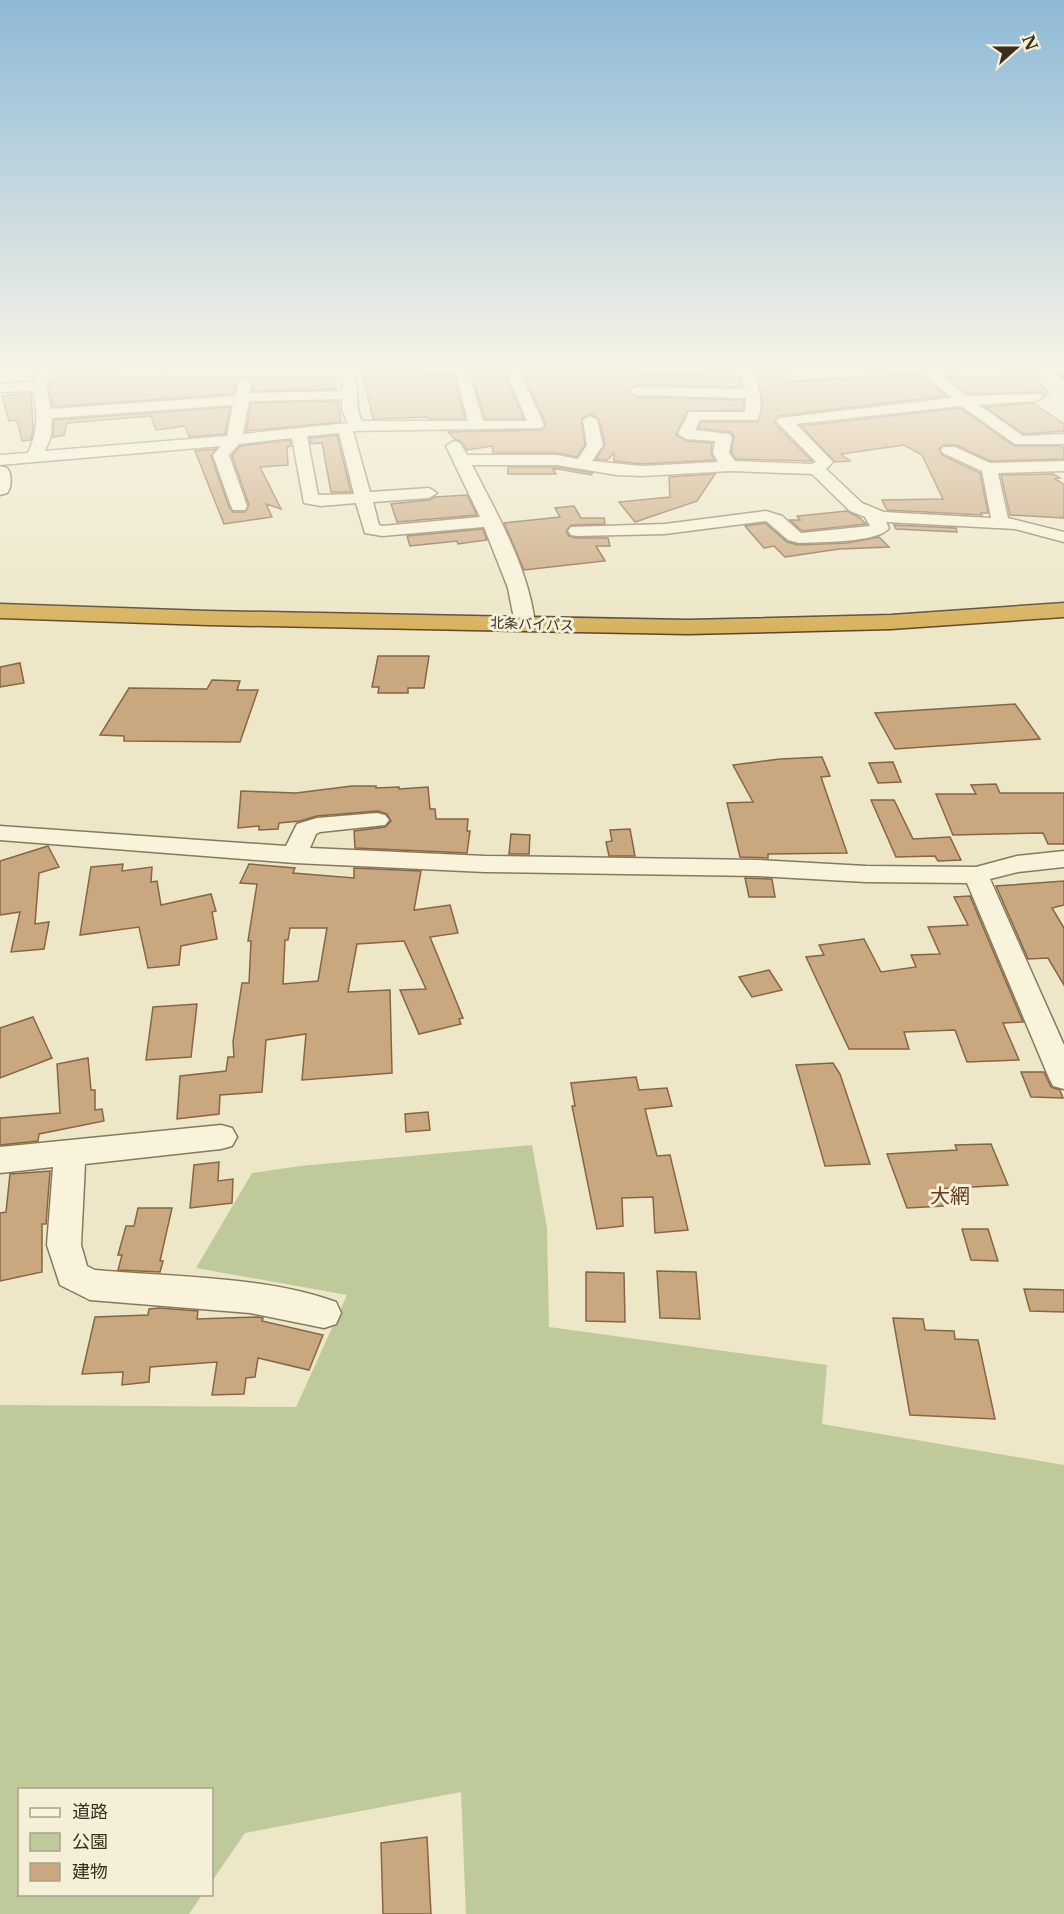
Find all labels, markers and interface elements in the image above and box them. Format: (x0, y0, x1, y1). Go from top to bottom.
north arrow (986, 18, 1046, 78)
text: N (1018, 32, 1042, 53)
street label: 北条バイパス (490, 614, 574, 634)
district label: 大網 (930, 1184, 970, 1208)
legend (18, 1788, 213, 1896)
text: 道路 (72, 1801, 108, 1823)
text: 公園 (72, 1831, 108, 1853)
text: 建物 (72, 1861, 108, 1883)

